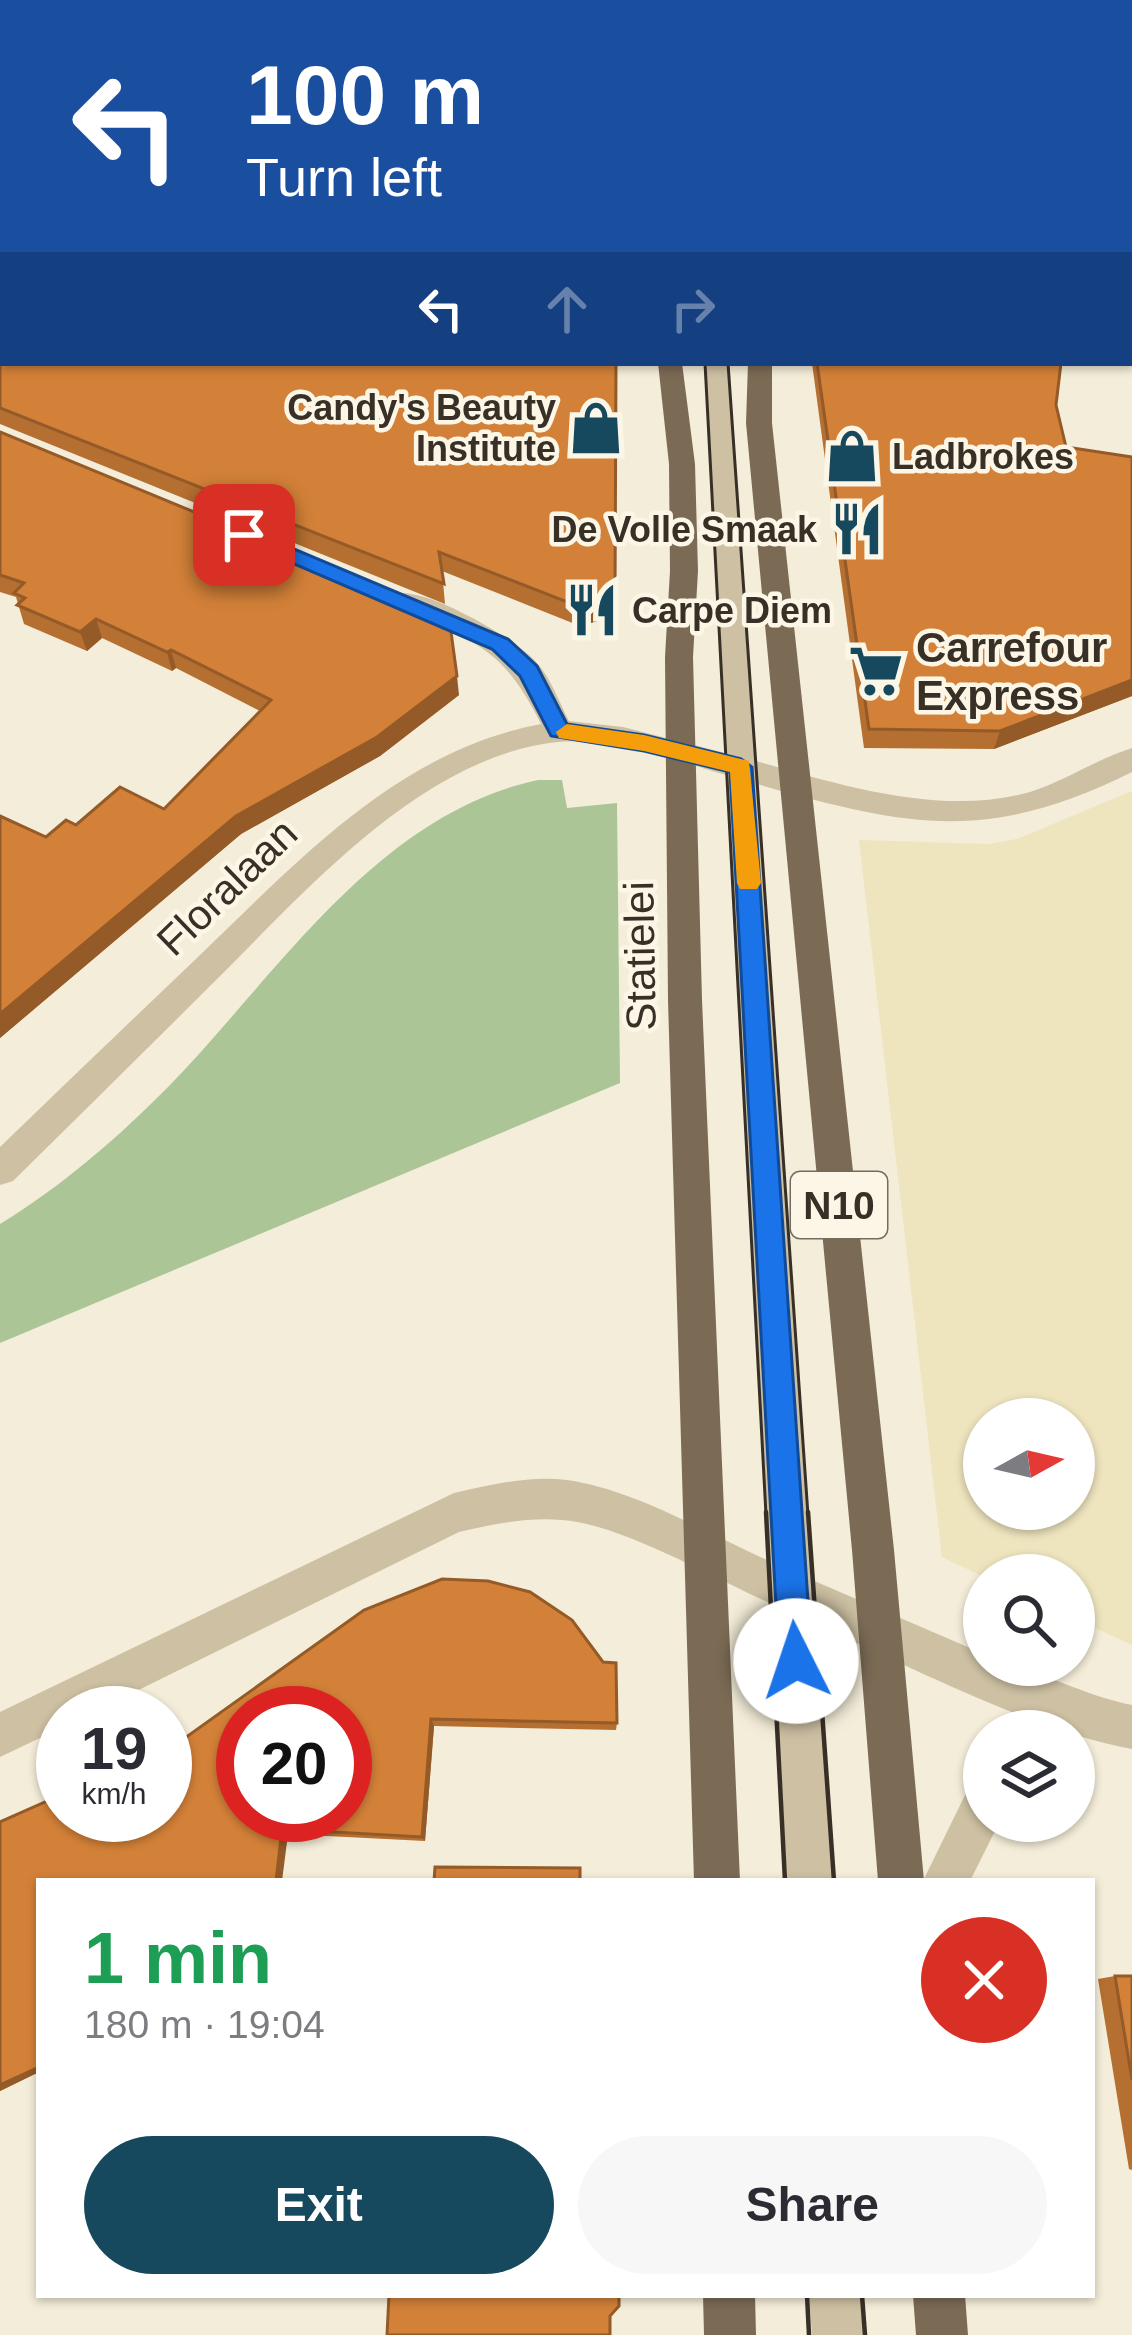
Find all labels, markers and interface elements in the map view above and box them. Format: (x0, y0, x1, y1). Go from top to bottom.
icon: left (48, 48, 204, 204)
text: 100 m (246, 48, 484, 142)
text: Turn left (246, 147, 442, 207)
icon: left (408, 276, 474, 342)
icon: ahead (534, 276, 600, 342)
icon: right (660, 276, 726, 342)
place label: Candy's Beauty Institute (287, 387, 556, 469)
shop icon: Candy's Beauty Institute (567, 399, 625, 457)
shop icon: Ladbrokes (823, 427, 881, 485)
place label: Ladbrokes (892, 436, 1074, 477)
pin (193, 484, 295, 586)
restaurant icon: De Volle Smaak (828, 500, 886, 558)
icon: arrive (211, 502, 277, 568)
place label: De Volle Smaak (552, 509, 818, 550)
restaurant icon: Carpe Diem (563, 581, 621, 639)
place label: Carpe Diem (632, 590, 832, 631)
place label: Carrefour Express (916, 624, 1107, 719)
supermarket icon: Carrefour Express (847, 642, 905, 700)
street label: Floralaan (148, 809, 306, 965)
street label: Statielei (615, 881, 665, 1031)
road number: N10 (791, 1172, 887, 1238)
north arrow (963, 1398, 1095, 1530)
map controls (963, 1398, 1095, 1842)
button: search (963, 1554, 1095, 1686)
position arrow (733, 1598, 859, 1724)
speed limit sign: 20 (216, 1686, 372, 1842)
button: layers (963, 1710, 1095, 1842)
text: 19 (81, 1715, 147, 1782)
text: km/h (81, 1777, 147, 1810)
button: close (921, 1917, 1047, 2043)
text: 1 min (84, 1918, 272, 1998)
text: 180 m · 19:04 (84, 2003, 325, 2046)
button: Exit (84, 2136, 554, 2274)
button: Share (578, 2136, 1047, 2274)

